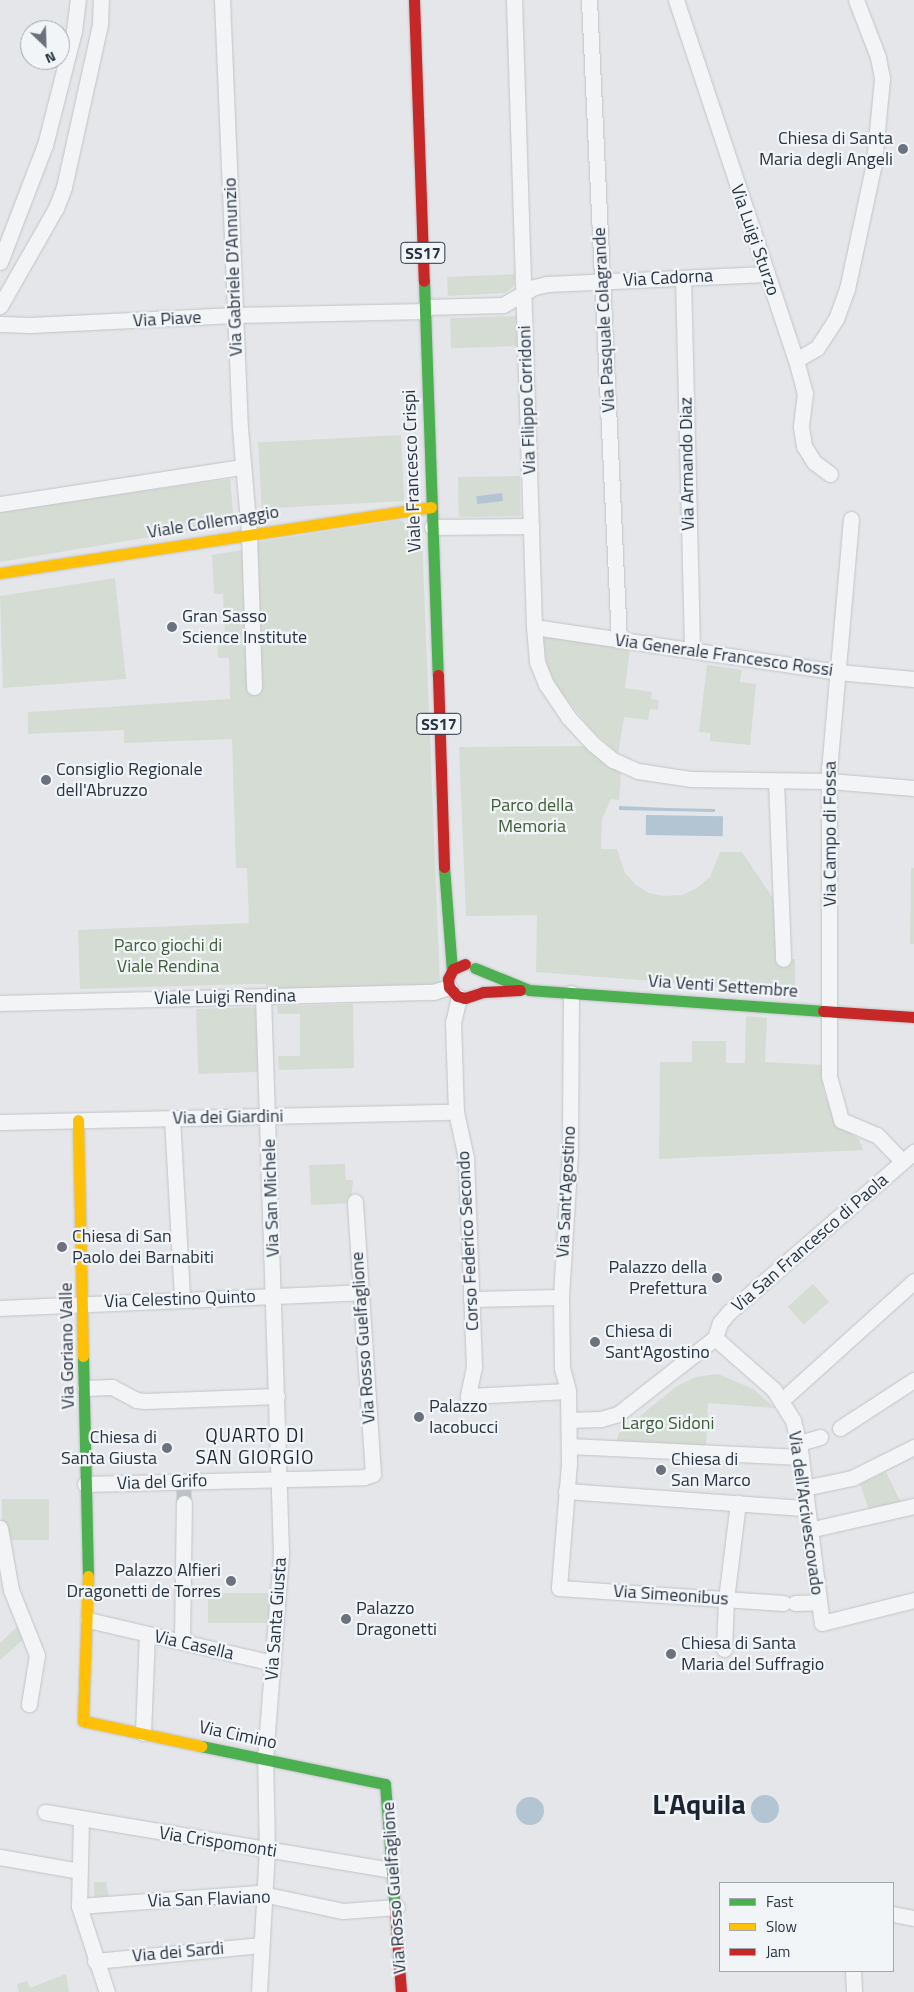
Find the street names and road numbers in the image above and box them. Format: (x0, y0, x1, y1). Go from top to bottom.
street label: Via Gabriele D'Annunzio (219, 177, 247, 357)
street label: Via Luigi Sturzo (726, 182, 784, 298)
street label: Via Pasquale Colagrande (588, 227, 620, 413)
road number: SS17 (399, 240, 447, 266)
street label: Via Cadorna (622, 265, 714, 291)
street label: Via Piave (132, 306, 202, 332)
street label: Via Filippo Corridoni (514, 325, 540, 475)
street label: Viale Francesco Crispi (398, 389, 426, 553)
street label: Via Armando Diaz (675, 397, 699, 531)
street label: Viale Collemaggio (146, 501, 280, 543)
street label: Via Generale Francesco Rossi (613, 629, 835, 681)
road number: SS17 (415, 711, 463, 738)
street label: Via Campo di Fossa (819, 761, 841, 907)
street label: Via Venti Settembre (647, 970, 799, 1002)
street label: Viale Luigi Rendina (154, 985, 296, 1009)
street label: Via dei Giardini (172, 1105, 284, 1129)
street label: Via Sant'Agostino (552, 1125, 580, 1259)
street label: Via San Michele (258, 1138, 284, 1258)
street label: Corso Federico Secondo (452, 1150, 484, 1332)
street label: Via San Francesco di Paola (727, 1169, 893, 1317)
street label: Via Rosso Guelfaglione (346, 1251, 380, 1425)
street label: Via Goriano Valle (55, 1282, 79, 1410)
street label: Via Celestino Quinto (104, 1286, 256, 1312)
street label: Via dell'Arcivescovado (784, 1430, 828, 1596)
street label: Via del Grifo (116, 1470, 208, 1494)
street label: Via Santa Giusta (261, 1557, 291, 1681)
street label: Via Simeonibus (613, 1580, 729, 1610)
street label: Via Casella (152, 1625, 236, 1665)
street label: Via Cimino (197, 1716, 279, 1754)
street label: Via Rosso Guelfaglione (377, 1801, 411, 1975)
street label: Via Crispomonti (158, 1822, 278, 1862)
street label: Via San Flaviano (147, 1886, 271, 1912)
street label: Via dei Sardi (131, 1937, 225, 1967)

